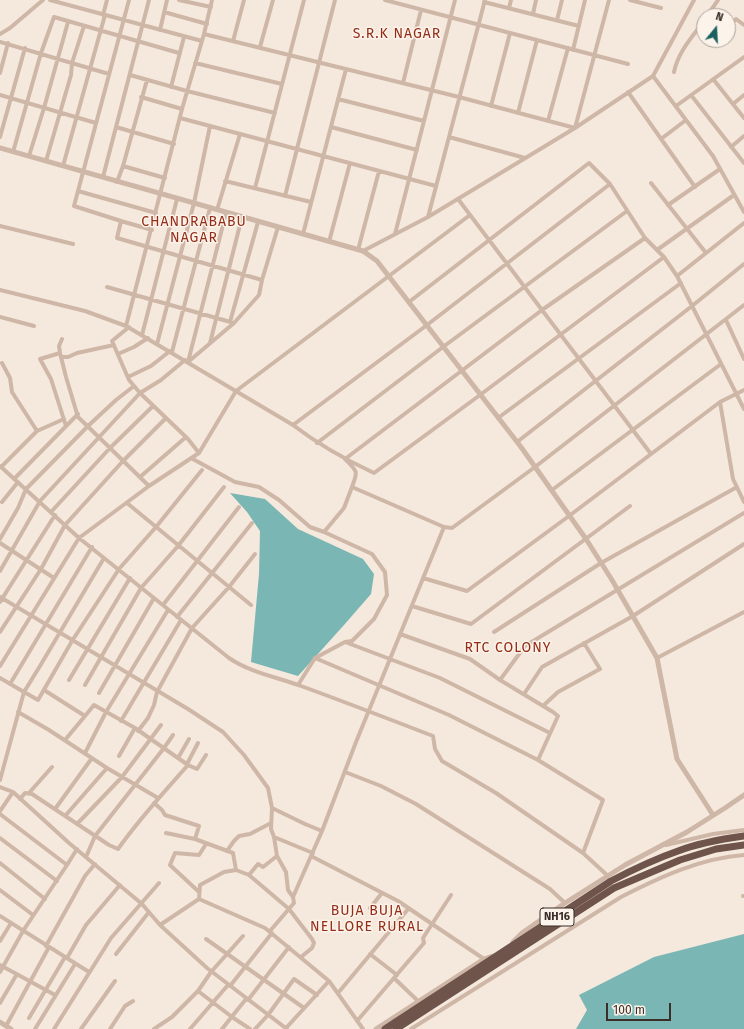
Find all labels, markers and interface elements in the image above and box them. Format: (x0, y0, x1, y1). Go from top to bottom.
north arrow (696, 8, 736, 48)
text: N (714, 10, 725, 24)
district label: S.R.K NAGAR (353, 26, 441, 42)
district label: CHANDRABABU NAGAR (141, 214, 247, 246)
district label: RTC COLONY (464, 640, 552, 656)
district label: BUJA BUJA NELLORE RURAL (310, 903, 424, 936)
road number: NH16 (540, 908, 574, 926)
scale bar (608, 995, 673, 1021)
text: 100 m (613, 1003, 645, 1017)

